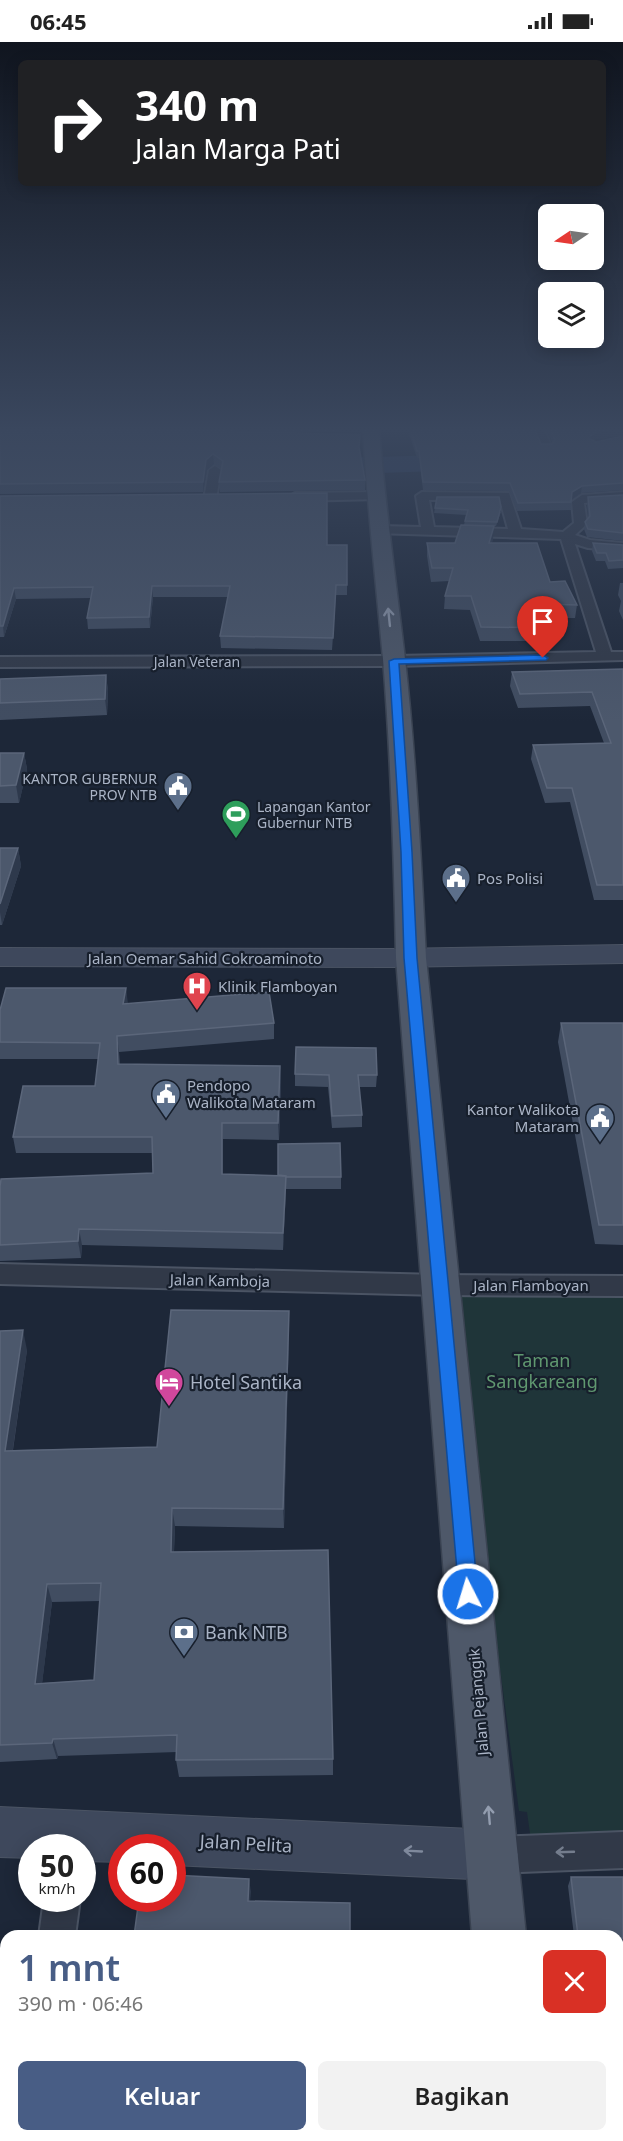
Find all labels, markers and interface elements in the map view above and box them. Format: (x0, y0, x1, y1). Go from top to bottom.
text: 06:45 (30, 6, 87, 36)
text: 340 m (135, 76, 259, 133)
icon: right (36, 84, 114, 162)
text: Jalan Marga Pati (135, 130, 341, 167)
north arrow (538, 204, 604, 270)
map controls (538, 204, 604, 348)
button: layers (538, 282, 604, 348)
pin (517, 596, 568, 658)
icon: arrive (526, 605, 559, 638)
one-way arrow (383, 607, 394, 627)
street label: Jalan Veteran (152, 652, 240, 671)
place label: KANTOR GUBERNUR PROV NTB (22, 769, 157, 804)
public building icon: KANTOR GUBERNUR PROV NTB (162, 770, 194, 812)
place label: Lapangan Kantor Gubernur NTB (257, 797, 371, 832)
sports icon: Lapangan Kantor Gubernur NTB (220, 798, 252, 840)
public building icon: Pos Polisi (440, 862, 472, 904)
place label: Pos Polisi (477, 868, 543, 888)
street label: Jalan Oemar Sahid Cokroaminoto (86, 948, 322, 968)
hospital icon: Klinik Flamboyan (181, 970, 213, 1012)
place label: Klinik Flamboyan (218, 976, 338, 996)
place label: Pendopo Walikota Mataram (187, 1075, 316, 1112)
public building icon: Pendopo Walikota Mataram (150, 1078, 182, 1120)
place label: Kantor Walikota Mataram (467, 1099, 579, 1136)
public building icon: Kantor Walikota Mataram (584, 1102, 616, 1144)
street label: Jalan Kamboja (168, 1269, 270, 1291)
street label: Jalan Flamboyan (471, 1275, 589, 1295)
park label: Taman Sangkareang (486, 1348, 598, 1393)
hotel icon: Hotel Santika (153, 1366, 185, 1408)
place label: Hotel Santika (190, 1370, 302, 1394)
position arrow (436, 1562, 500, 1626)
bank icon: Bank NTB (168, 1616, 200, 1658)
place label: Bank NTB (205, 1620, 288, 1644)
street label: Jalan Pejanggik (463, 1648, 493, 1758)
one-way arrow (483, 1806, 494, 1826)
street label: Jalan Pelita (197, 1828, 293, 1857)
speed limit sign: 60 (108, 1834, 186, 1912)
text: 50 (40, 1845, 74, 1886)
one-way arrow (404, 1846, 424, 1857)
one-way arrow (555, 1846, 575, 1858)
text: km/h (39, 1878, 75, 1898)
text: 1 mnt (18, 1943, 120, 1992)
button: close (543, 1950, 606, 2013)
text: 390 m · 06:46 (18, 1990, 143, 2017)
button: Keluar (18, 2061, 306, 2130)
button: Bagikan (318, 2061, 606, 2130)

